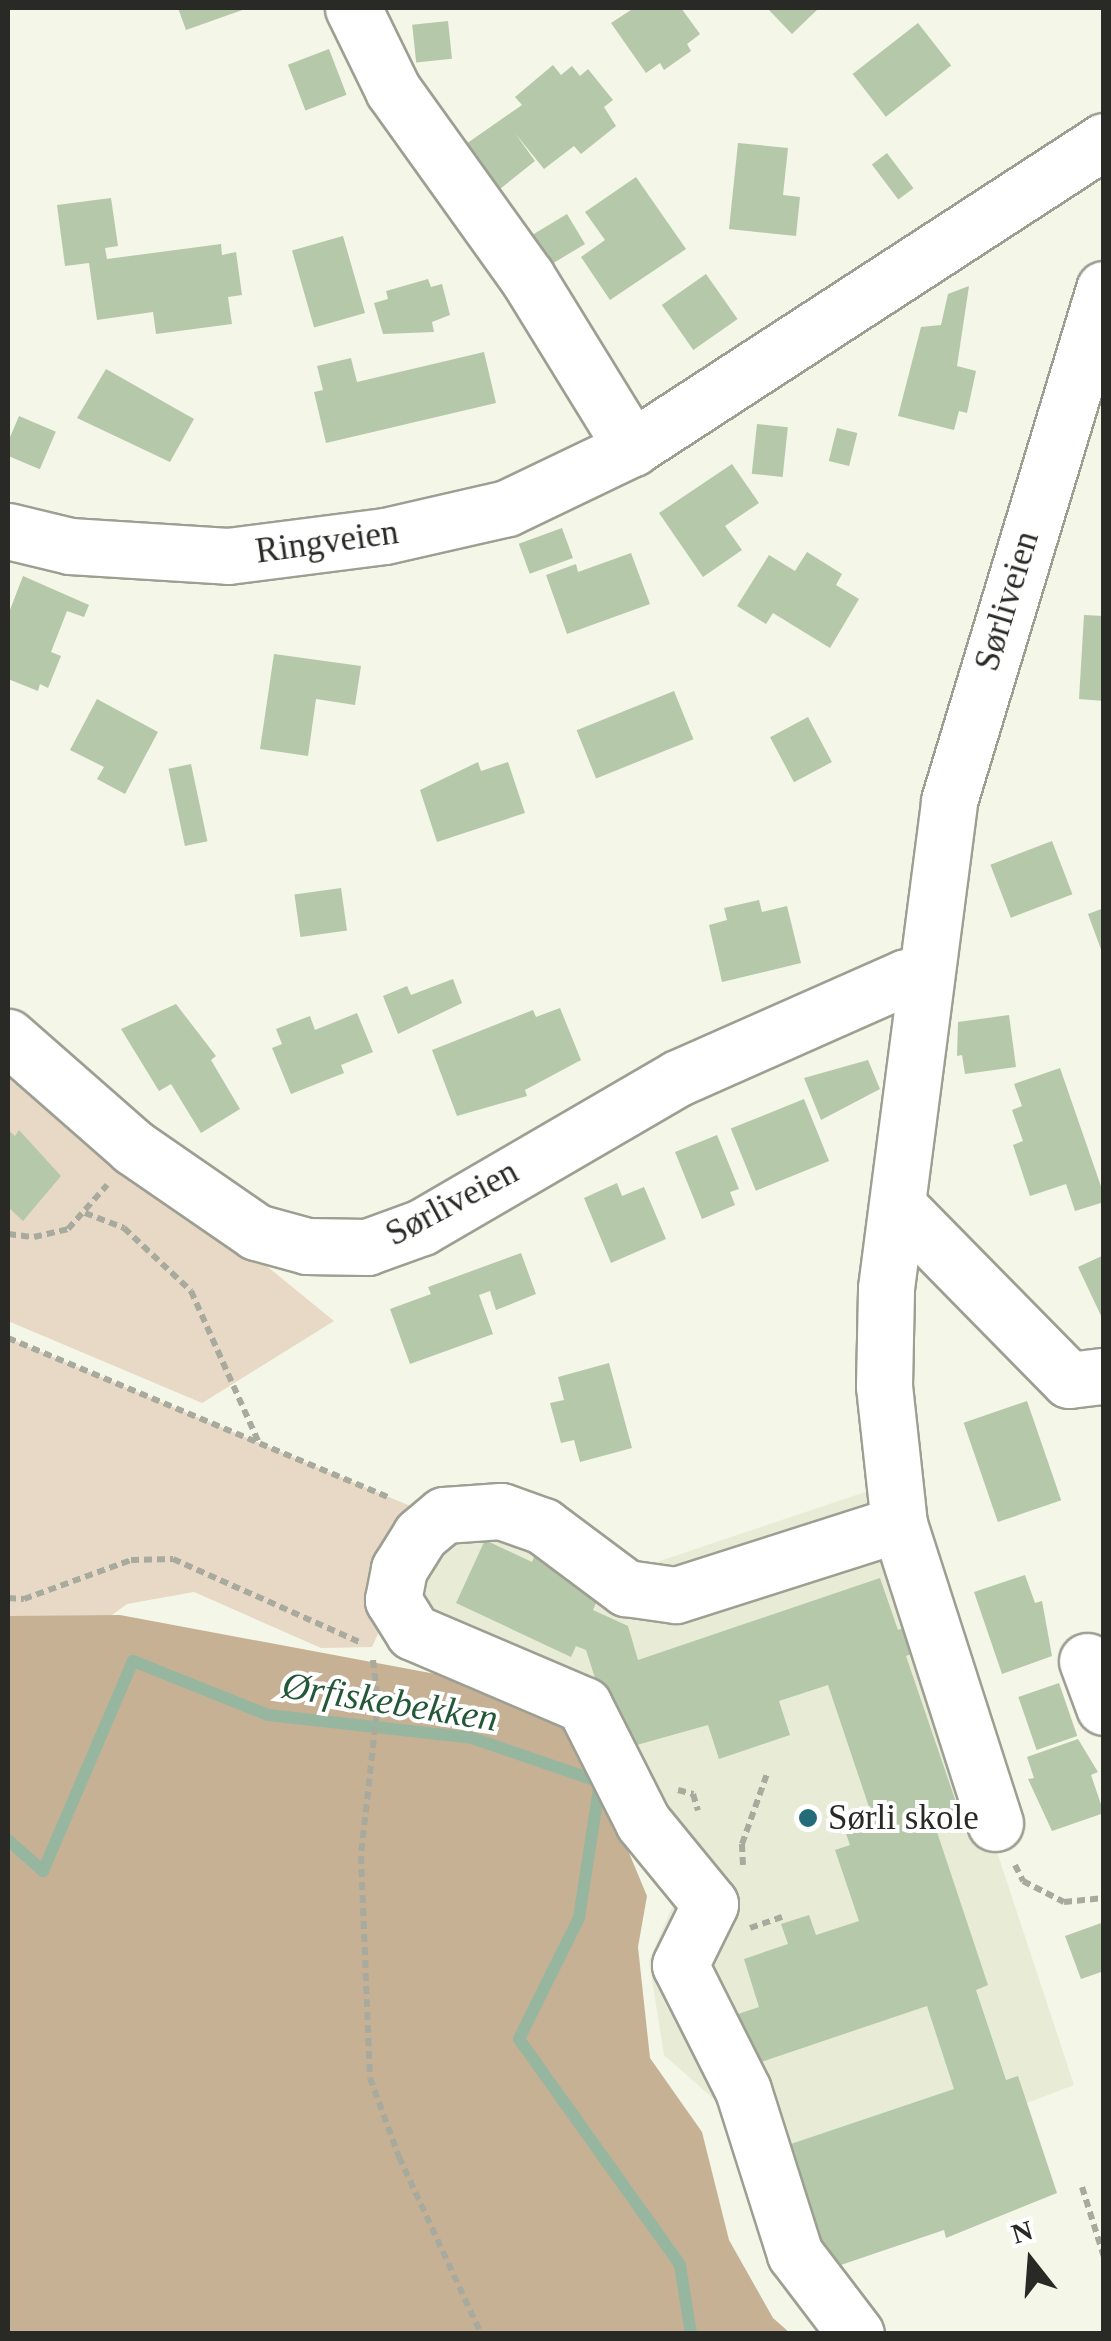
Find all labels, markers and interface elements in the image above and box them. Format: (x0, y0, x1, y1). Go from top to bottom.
street label: Ringveien (253, 511, 401, 573)
street label: Sørliveien (966, 526, 1048, 676)
street label: Sørliveien (379, 1151, 525, 1255)
water label: Ørfiskebekken (279, 1662, 501, 1742)
place label: Sørli skole (828, 1797, 979, 1839)
marker: Sørli skole (797, 1807, 819, 1829)
north arrow (981, 2211, 1081, 2311)
text: N (1008, 2214, 1036, 2250)

